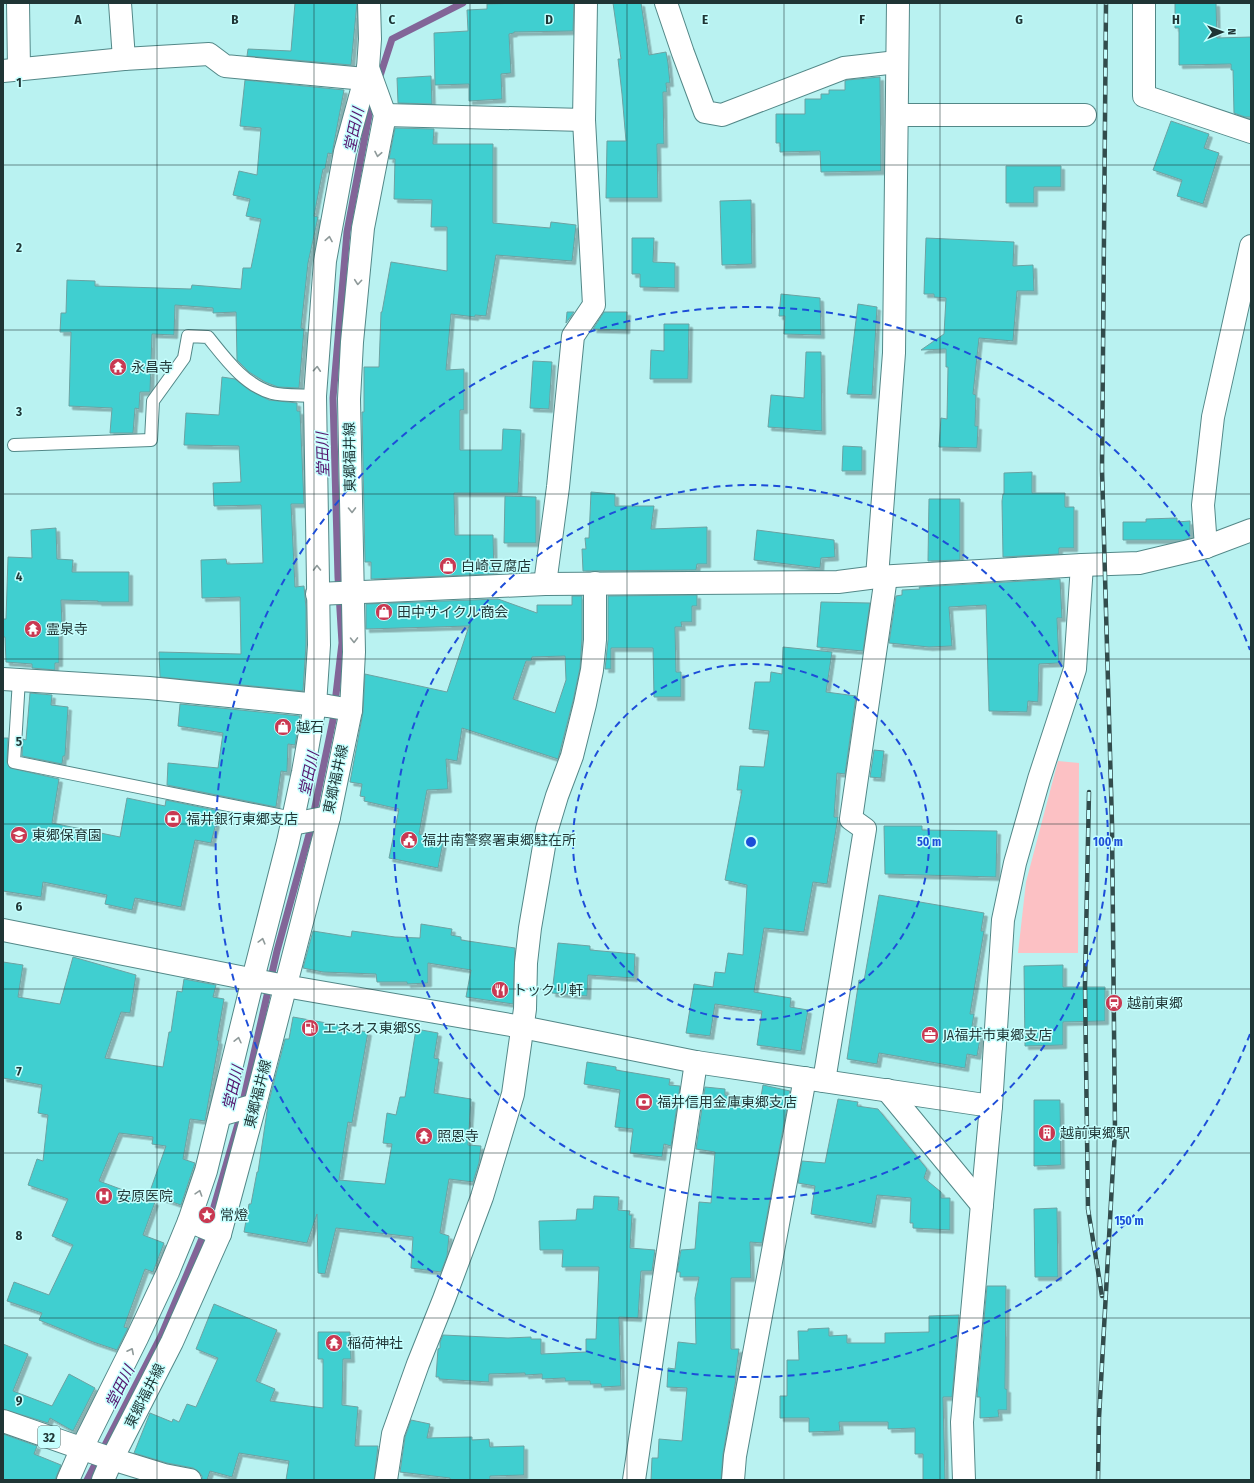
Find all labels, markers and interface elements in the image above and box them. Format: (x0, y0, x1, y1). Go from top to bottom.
text: A (73, 12, 82, 27)
text: B (231, 12, 239, 27)
text: C (389, 12, 396, 27)
text: D (545, 12, 553, 27)
text: E (702, 12, 708, 27)
text: F (859, 12, 865, 27)
text: G (1015, 12, 1023, 27)
text: H (1172, 12, 1180, 27)
north arrow (1202, 12, 1242, 52)
text: N (1225, 28, 1238, 35)
text: 1 (16, 75, 22, 90)
water label: 堂田川 (341, 104, 368, 154)
one-way arrow (374, 151, 382, 157)
one-way arrow (324, 236, 333, 242)
text: 2 (15, 240, 22, 255)
one-way arrow (353, 279, 362, 285)
temple icon: 永昌寺 (108, 357, 128, 377)
place label: 永昌寺 (131, 359, 173, 376)
one-way arrow (312, 366, 321, 372)
text: 3 (15, 404, 22, 419)
street label: 東郷福井線 (341, 422, 359, 492)
water label: 堂田川 (313, 430, 333, 478)
one-way arrow (347, 507, 356, 513)
shop icon: 白崎豆腐店 (438, 556, 458, 576)
place label: 白崎豆腐店 (461, 558, 531, 575)
one-way arrow (313, 565, 321, 571)
text: 4 (16, 569, 23, 584)
shop icon: 田中サイクル商会 (374, 602, 394, 622)
place label: 田中サイクル商会 (397, 604, 508, 621)
temple icon: 霊泉寺 (23, 619, 43, 639)
place label: 霊泉寺 (46, 621, 88, 638)
one-way arrow (350, 637, 358, 643)
shop icon: 越石 (273, 717, 293, 737)
place label: 越石 (296, 719, 324, 736)
text: 5 (16, 734, 22, 749)
street label: 東郷福井線 (320, 743, 352, 815)
water label: 堂田川 (296, 748, 323, 798)
bank icon: 福井銀行東郷支店 (163, 809, 183, 829)
place label: 福井銀行東郷支店 (186, 811, 298, 828)
school or university icon: 東郷保育園 (9, 825, 29, 845)
place label: 東郷保育園 (32, 827, 102, 844)
public building icon: 福井南警察署東郷駐在所 (399, 830, 419, 850)
place label: 福井南警察署東郷駐在所 (422, 832, 576, 849)
centre of rings (744, 835, 758, 849)
text: 50 m (917, 835, 941, 849)
text: 100 m (1093, 835, 1123, 849)
text: 6 (16, 899, 23, 914)
one-way arrow (258, 938, 266, 944)
restaurant icon: トックリ軒 (490, 980, 510, 1000)
place label: トックリ軒 (513, 982, 583, 999)
station icon: 越前東郷 (1104, 993, 1124, 1013)
place label: 越前東郷 (1127, 995, 1183, 1012)
fuel station icon: エネオス東郷SS (300, 1018, 320, 1038)
place label: エネオス東郷SS (323, 1020, 421, 1037)
office icon: JA福井市東郷支店 (920, 1025, 940, 1045)
place label: JA福井市東郷支店 (943, 1027, 1052, 1044)
one-way arrow (233, 1037, 242, 1044)
street label: 東郷福井線 (241, 1058, 275, 1130)
water label: 堂田川 (219, 1062, 247, 1112)
text: 7 (16, 1064, 22, 1079)
bank icon: 福井信用金庫東郷支店 (634, 1092, 654, 1112)
place label: 福井信用金庫東郷支店 (657, 1094, 797, 1111)
building icon: 越前東郷駅 (1037, 1123, 1057, 1143)
place label: 越前東郷駅 (1060, 1125, 1130, 1142)
temple icon: 照恩寺 (414, 1126, 434, 1146)
place label: 照恩寺 (437, 1128, 479, 1145)
hospital icon: 安原医院 (94, 1186, 114, 1206)
place label: 安原医院 (117, 1188, 173, 1205)
one-way arrow (194, 1190, 203, 1197)
place icon: 常燈 (197, 1205, 217, 1225)
place label: 常燈 (220, 1207, 248, 1224)
text: 150 m (1114, 1214, 1144, 1228)
text: 8 (16, 1228, 23, 1243)
temple icon: 稲荷神社 (324, 1333, 344, 1353)
place label: 稲荷神社 (347, 1335, 403, 1352)
one-way arrow (126, 1348, 134, 1355)
water label: 堂田川 (102, 1361, 139, 1411)
street label: 東郷福井線 (122, 1361, 168, 1431)
text: 9 (16, 1393, 23, 1408)
road number: 32 (38, 1426, 60, 1448)

